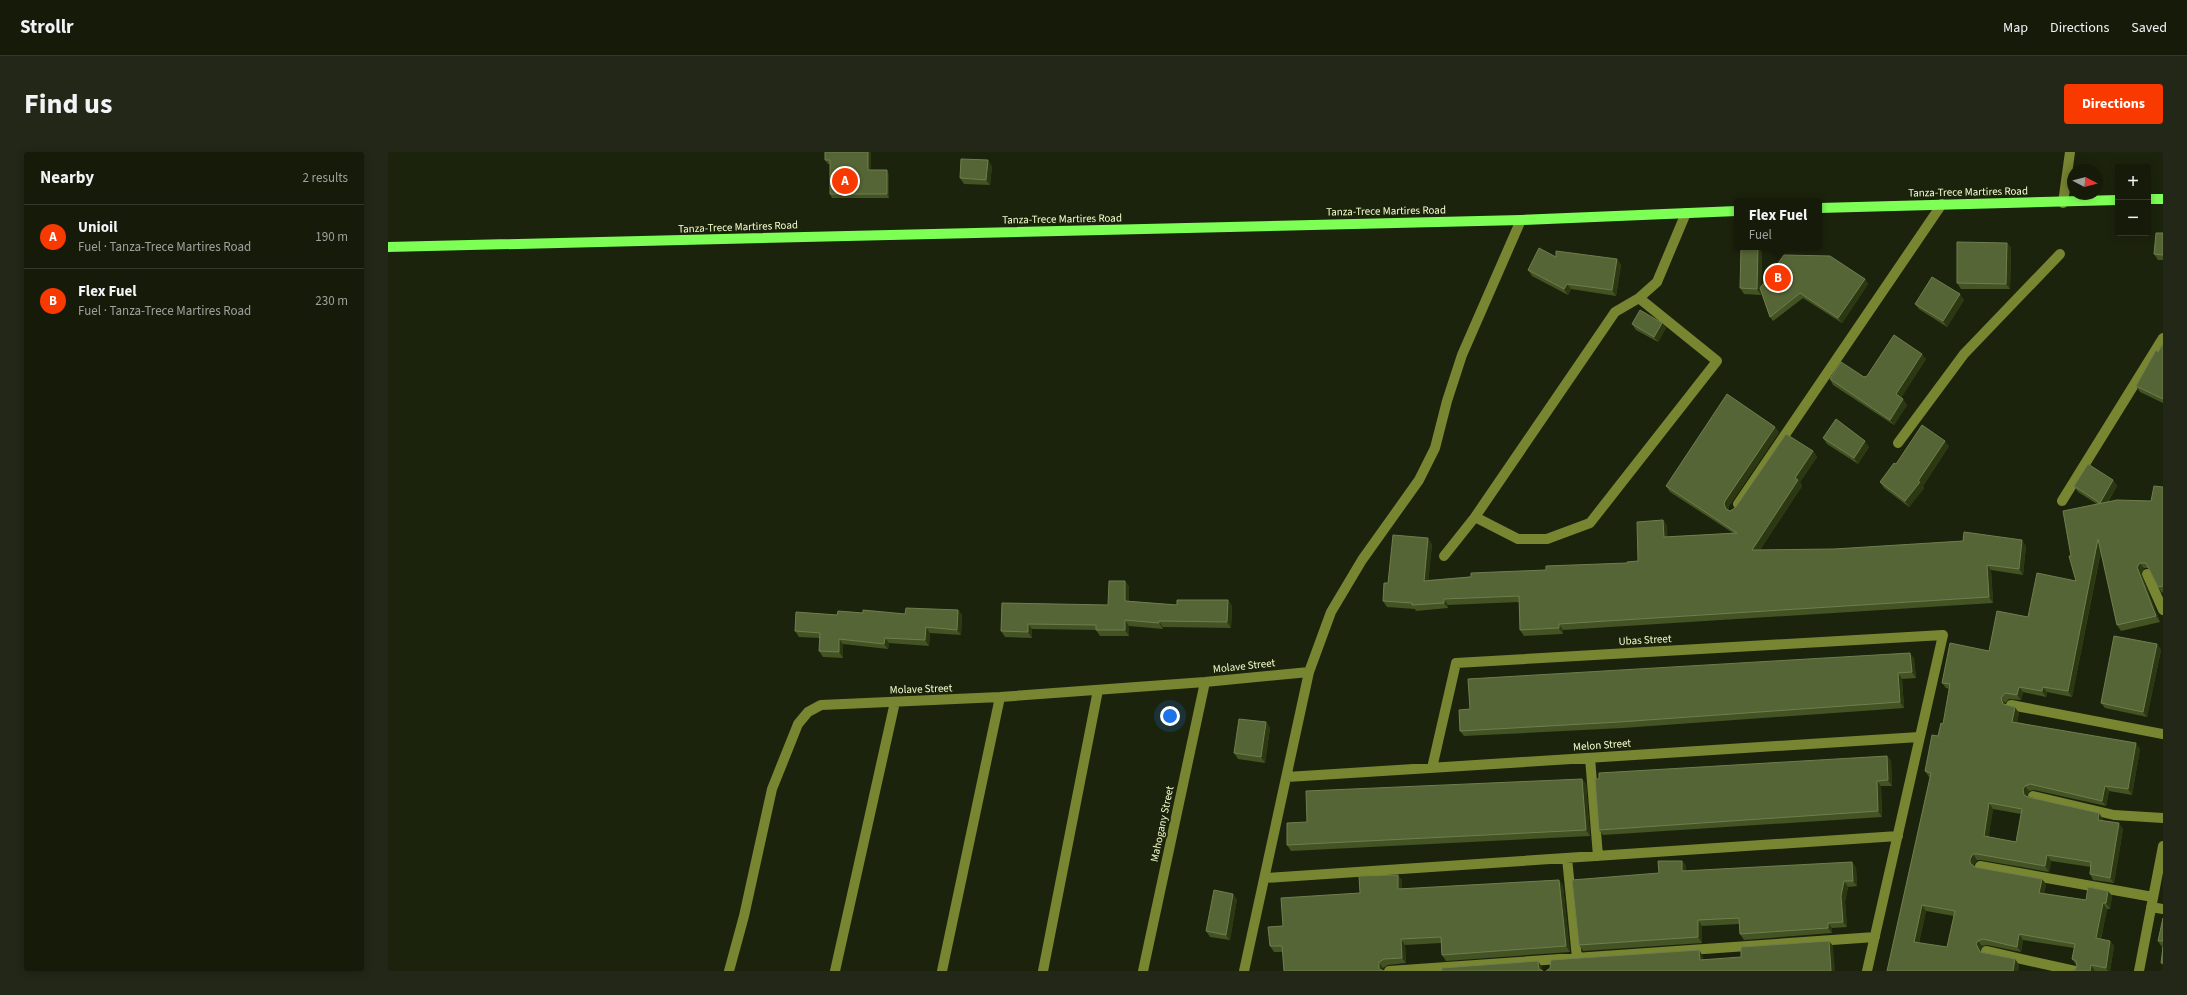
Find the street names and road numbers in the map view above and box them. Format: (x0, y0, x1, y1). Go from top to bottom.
street label: Tanza-Trece Martires Road (1908, 183, 2028, 201)
street label: Tanza-Trece Martires Road (1326, 202, 1446, 220)
street label: Tanza-Trece Martires Road (1002, 210, 1122, 228)
street label: Tanza-Trece Martires Road (678, 217, 798, 237)
street label: Ubas Street (1618, 631, 1672, 649)
street label: Molave Street (1212, 655, 1276, 677)
street label: Molave Street (889, 680, 953, 698)
street label: Melon Street (1573, 735, 1632, 755)
street label: Mahogany Street (1147, 784, 1177, 863)

